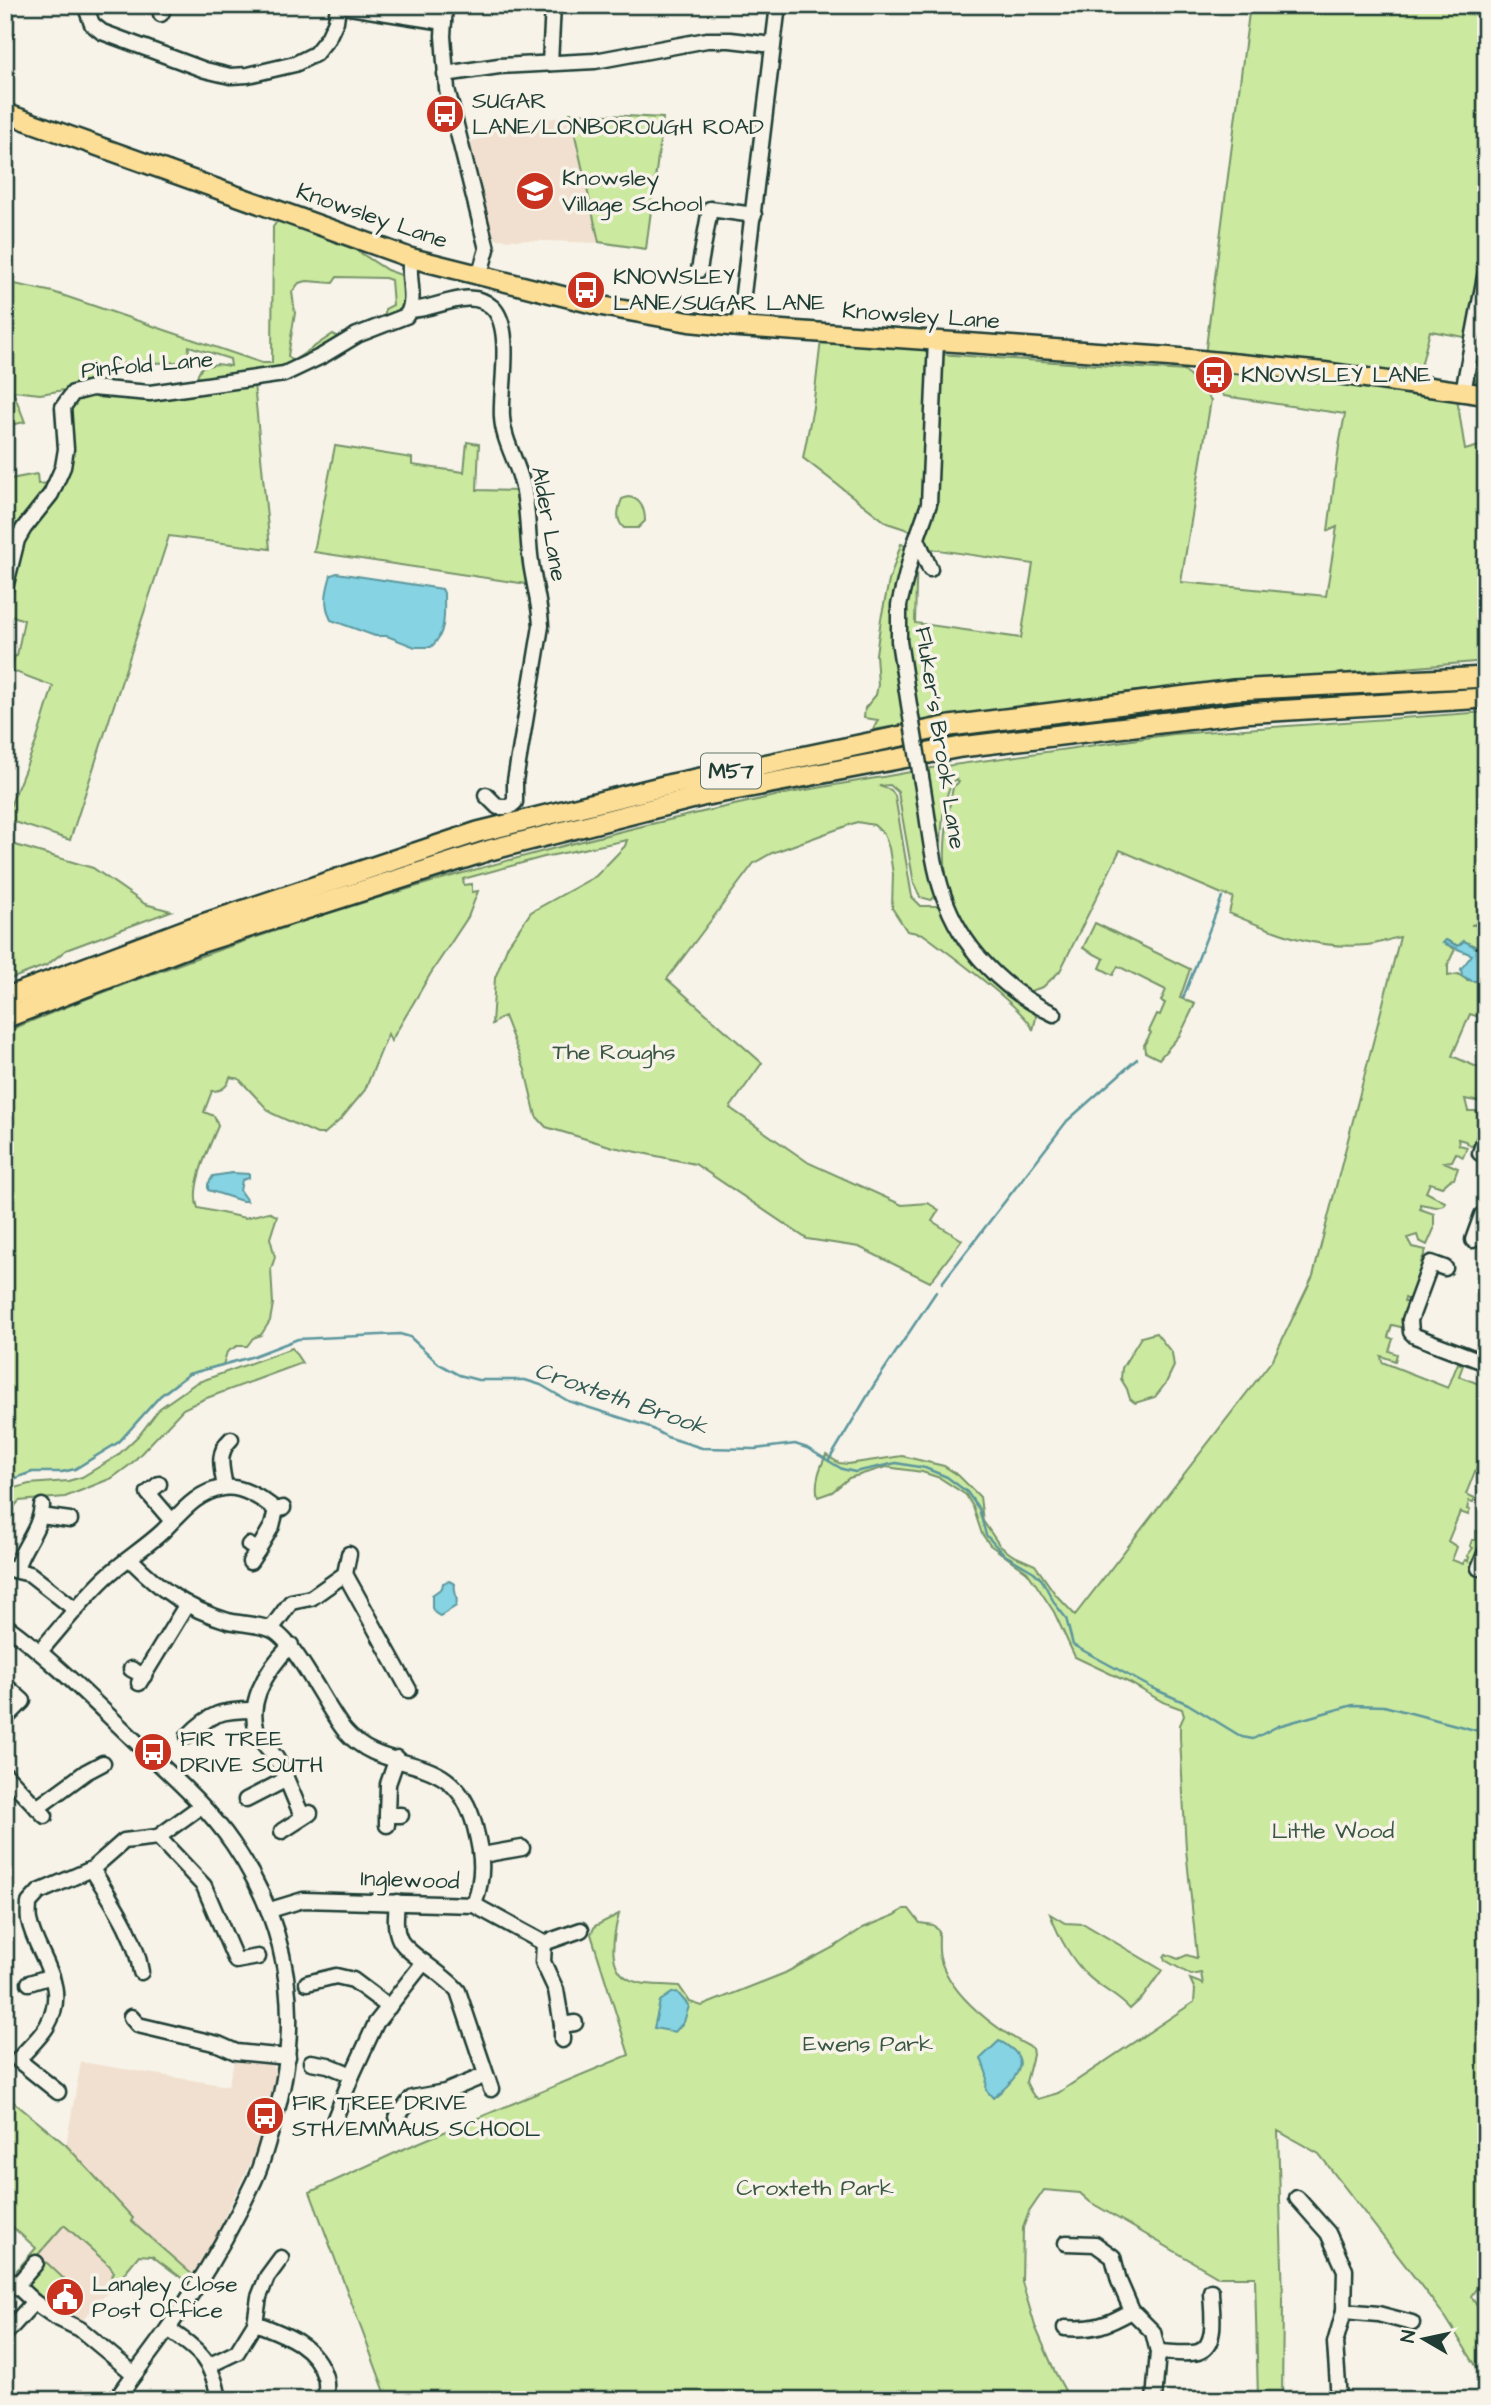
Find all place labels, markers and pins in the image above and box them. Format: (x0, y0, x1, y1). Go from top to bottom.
place label: SUGAR LANE/LONBOROUGH ROAD (472, 85, 764, 143)
bus stop icon: SUGAR LANE/LONBOROUGH ROAD (424, 93, 466, 135)
place label: Knowsley Village School (562, 162, 703, 221)
school or university icon: Knowsley Village School (514, 170, 556, 212)
place label: KNOWSLEY LANE/SUGAR LANE (613, 261, 825, 319)
bus stop icon: KNOWSLEY LANE/SUGAR LANE (565, 269, 607, 311)
bus stop icon: KNOWSLEY LANE (1193, 354, 1235, 396)
place label: KNOWSLEY LANE (1241, 359, 1431, 391)
place label: FIR TREE DRIVE SOUTH (180, 1723, 323, 1781)
bus stop icon: FIR TREE DRIVE SOUTH (132, 1731, 174, 1773)
place label: FIR TREE DRIVE STH/EMMAUS SCHOOL (292, 2087, 541, 2145)
bus stop icon: FIR TREE DRIVE STH/EMMAUS SCHOOL (244, 2095, 286, 2137)
place label: Langley Close Post Office (92, 2268, 238, 2326)
public building icon: Langley Close Post Office (44, 2276, 86, 2318)

